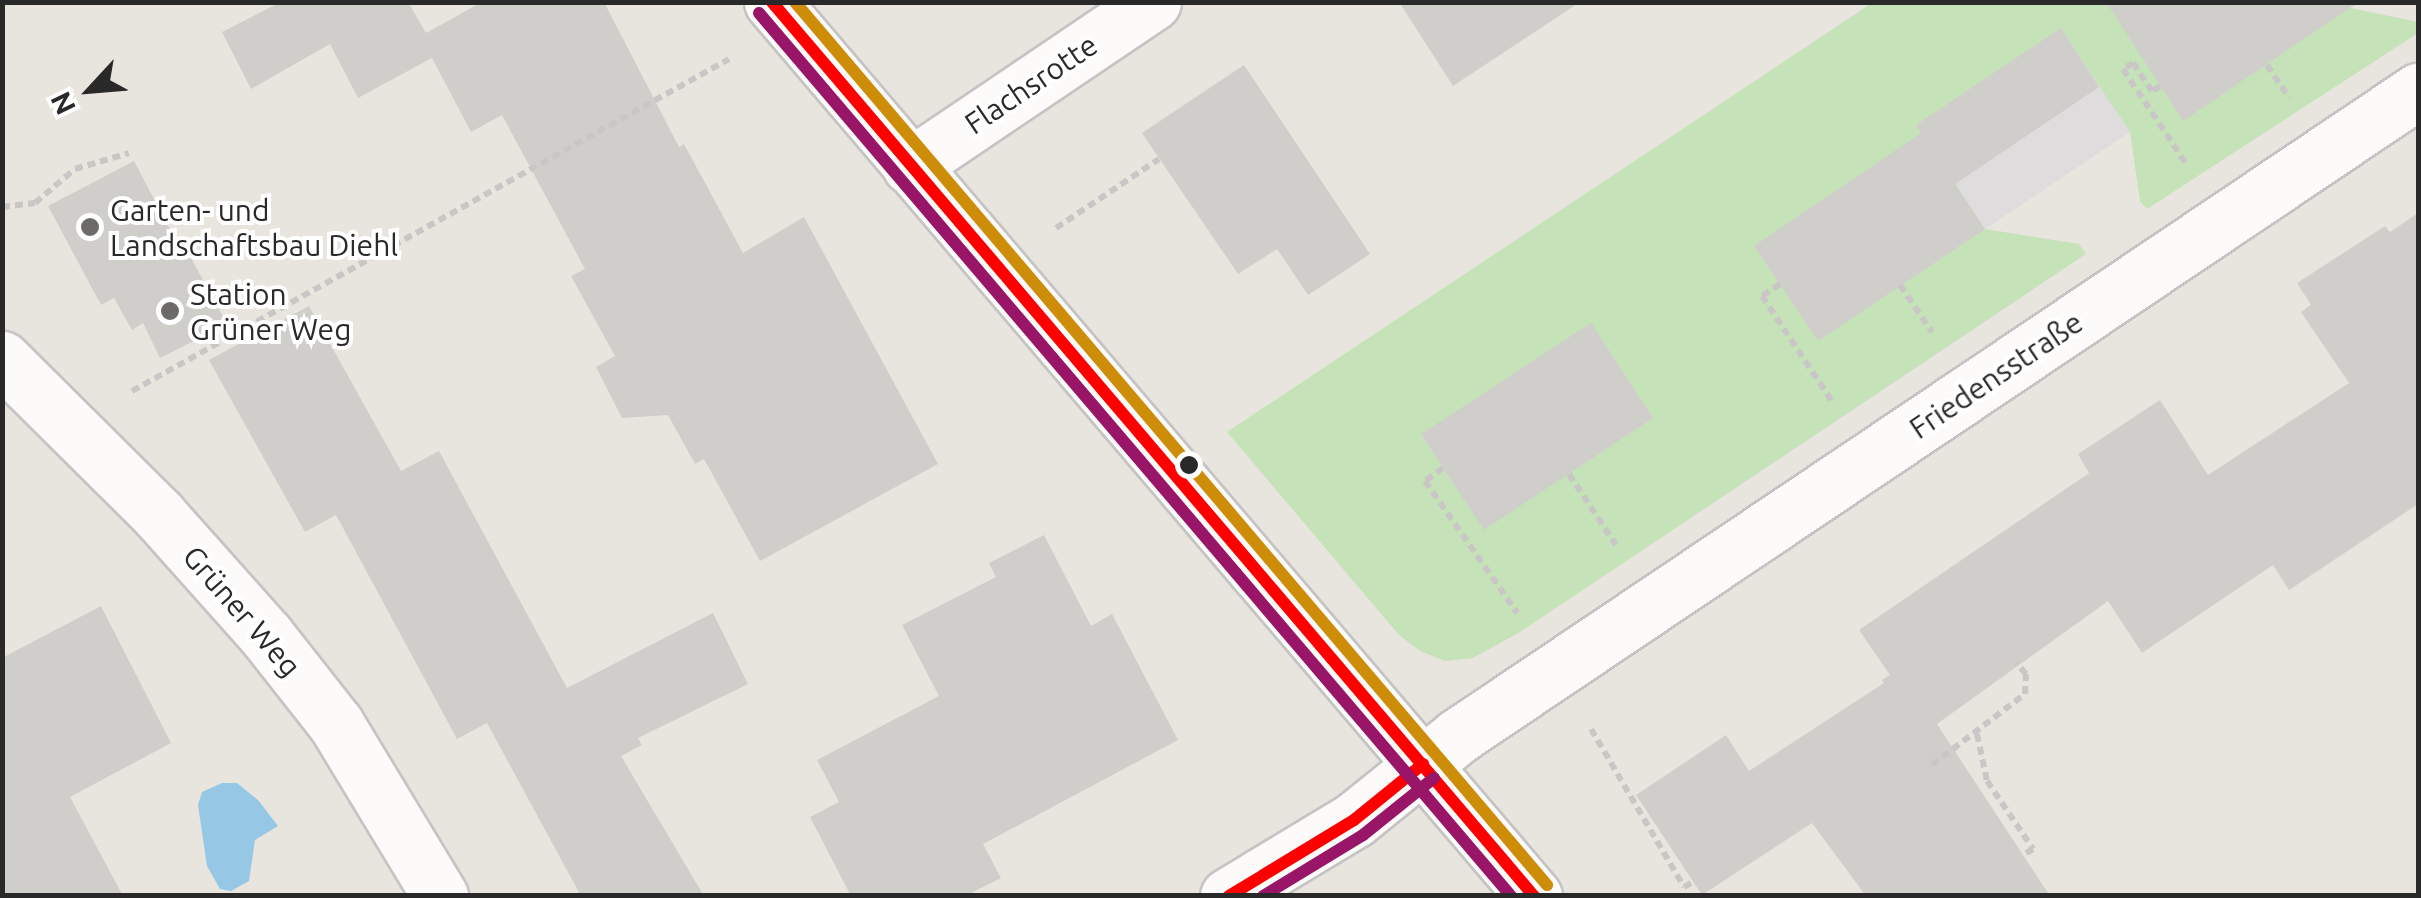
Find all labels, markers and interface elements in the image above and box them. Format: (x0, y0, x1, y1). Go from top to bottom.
street label: Flachsrotte (958, 27, 1104, 141)
north arrow (40, 40, 140, 140)
text: N (44, 87, 81, 120)
place label: Garten- und Landschaftsbau Diehl (110, 192, 398, 262)
marker: Garten- und Landschaftsbau Diehl (79, 216, 101, 238)
place label: Station Grüner Weg (190, 276, 351, 346)
marker: Station Grüner Weg (159, 300, 181, 322)
street label: Friedensstraße (1903, 304, 2089, 446)
unlabelled marker (1179, 455, 1199, 475)
street label: Grüner Weg (175, 538, 309, 684)

